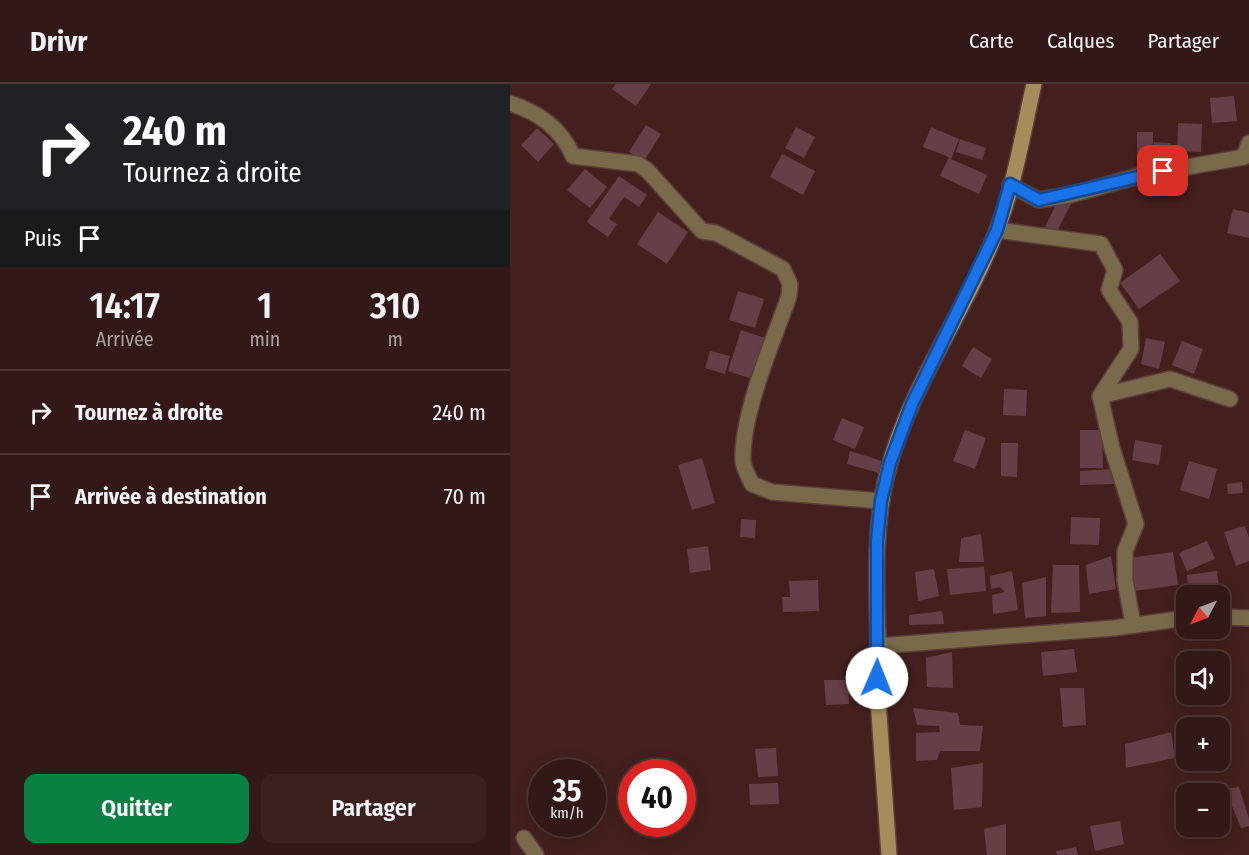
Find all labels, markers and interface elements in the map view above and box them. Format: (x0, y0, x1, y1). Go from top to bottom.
text: Drivr (30, 25, 88, 58)
text: Carte (969, 28, 1014, 54)
text: Calques (1047, 28, 1114, 54)
text: Partager (1147, 28, 1219, 54)
text: 240 m (123, 106, 227, 156)
icon: right (24, 108, 102, 186)
pin (1137, 145, 1188, 196)
icon: arrive (1146, 154, 1179, 187)
text: Tournez à droite (123, 157, 302, 189)
icon: arrive (73, 222, 106, 255)
text: Puis (24, 225, 61, 252)
text: 14:17 (90, 284, 160, 328)
text: 1 (257, 284, 272, 328)
text: 310 (370, 284, 420, 328)
text: Arrivée (96, 327, 154, 351)
text: min (249, 327, 280, 351)
text: m (387, 327, 403, 351)
icon: right (24, 396, 57, 429)
text: Tournez à droite (75, 399, 223, 426)
text: 240 m (433, 399, 486, 426)
icon: arrive (24, 480, 57, 513)
text: Arrivée à destination (75, 483, 267, 510)
text: 70 m (444, 483, 486, 510)
north arrow (1176, 585, 1230, 639)
map controls (1176, 585, 1230, 837)
position arrow (845, 646, 909, 710)
button: sound (1176, 651, 1230, 705)
button: + (1176, 717, 1230, 771)
speed limit sign: 40 (618, 759, 696, 837)
text: 35 (553, 773, 581, 809)
button: Quitter (24, 774, 249, 843)
button: Partager (261, 774, 486, 843)
button: − (1176, 783, 1230, 837)
text: km/h (550, 804, 584, 822)

